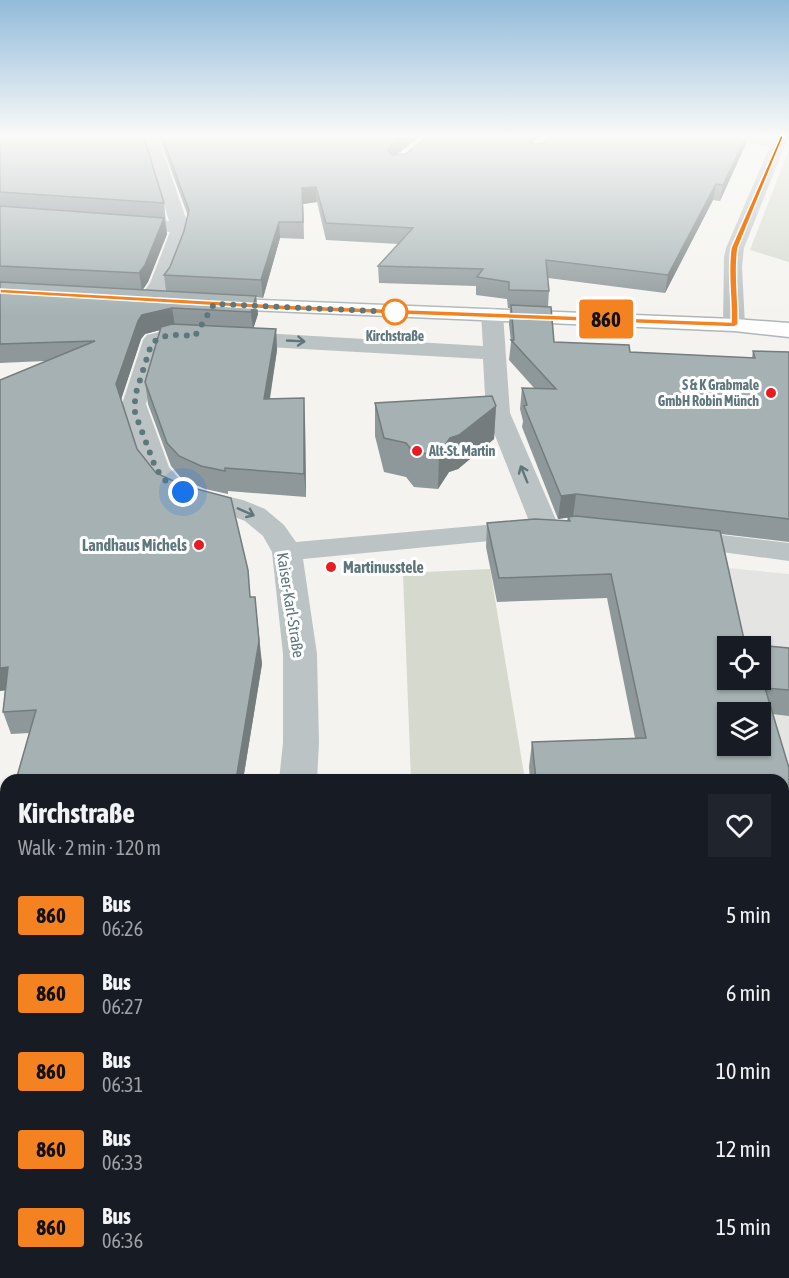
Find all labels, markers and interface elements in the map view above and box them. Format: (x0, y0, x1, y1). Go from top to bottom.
marker: Kirchstraße (382, 299, 408, 325)
line badge: 860 (572, 300, 640, 338)
text: 860 (591, 307, 621, 331)
place label: Kirchstraße (366, 328, 424, 344)
one-way arrow (285, 335, 305, 346)
place label: S & K Grabmale GmbH Robin Münch (658, 377, 759, 409)
marker: S & K Grabmale GmbH Robin Münch (764, 386, 778, 400)
place label: Alt-St. Martin (428, 443, 496, 459)
marker: Alt-St. Martin (410, 444, 424, 458)
one-way arrow (518, 466, 529, 484)
your location (168, 477, 198, 507)
one-way arrow (237, 507, 255, 518)
place label: Landhaus Michels (82, 536, 187, 554)
marker: Landhaus Michels (192, 538, 206, 552)
street label: Kaiser-Karl-Straße (274, 551, 308, 659)
place label: Martinusstele (343, 558, 424, 576)
marker: Martinusstele (324, 560, 338, 574)
map controls (717, 636, 771, 756)
button: locate (717, 636, 771, 690)
button: layers (717, 702, 771, 756)
button: heart (708, 794, 771, 857)
text: Kirchstraße (18, 797, 135, 829)
text: Walk · 2 min · 120 m (18, 836, 161, 859)
text: Bus (102, 891, 131, 917)
text: 5 min (726, 902, 771, 928)
text: 860 (36, 903, 66, 927)
text: 06:26 (102, 917, 143, 940)
text: Bus (102, 969, 131, 995)
text: 6 min (726, 980, 771, 1006)
text: 860 (36, 981, 66, 1005)
text: 06:27 (102, 995, 143, 1018)
text: Bus (102, 1047, 131, 1073)
text: 10 min (716, 1058, 771, 1084)
text: 860 (36, 1059, 66, 1083)
text: 06:31 (102, 1073, 143, 1096)
text: Bus (102, 1125, 131, 1151)
text: 12 min (716, 1136, 771, 1162)
text: 860 (36, 1137, 66, 1161)
text: 06:33 (102, 1151, 143, 1174)
text: Bus (102, 1203, 131, 1229)
text: 15 min (716, 1214, 771, 1240)
text: 860 (36, 1215, 66, 1239)
text: 06:36 (102, 1229, 143, 1252)

